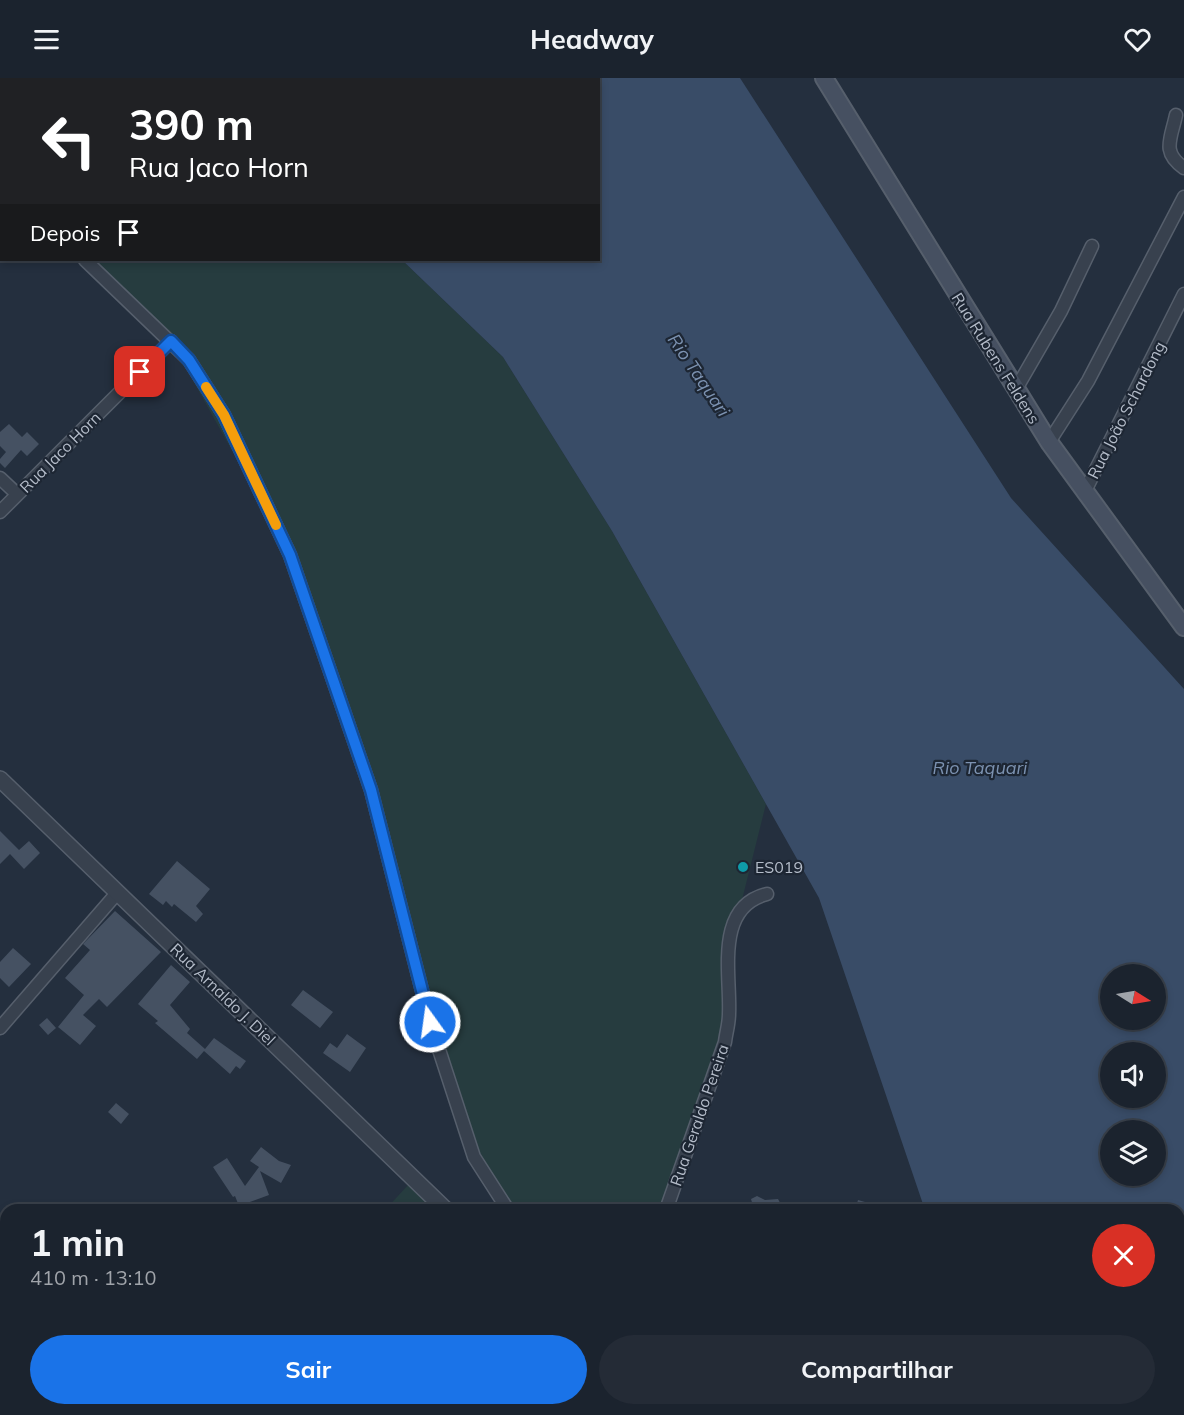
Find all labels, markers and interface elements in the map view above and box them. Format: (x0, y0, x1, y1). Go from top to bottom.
text: Headway (530, 22, 654, 56)
icon: menu (30, 23, 63, 56)
icon: heart (1121, 23, 1154, 56)
text: 390 m (129, 98, 254, 151)
icon: left (30, 102, 108, 180)
text: Rua Jaco Horn (129, 150, 309, 184)
icon: arrive (112, 216, 145, 249)
text: Depois (30, 219, 100, 247)
street label: Rua Rubens Feldens (948, 289, 1045, 427)
water label: Rio Taquari (663, 329, 735, 421)
street label: Rua João Schardong (1083, 338, 1169, 482)
pin (114, 346, 165, 397)
icon: arrive (123, 355, 156, 388)
street label: Rua Jaco Horn (15, 407, 105, 497)
water label: Rio Taquari (933, 756, 1028, 779)
place label: ES019 (755, 857, 803, 877)
marker: ES019 (736, 860, 750, 874)
street label: Rua Arnaldo J. Diel (166, 939, 280, 1049)
north arrow (1100, 964, 1166, 1030)
map controls (1100, 964, 1166, 1186)
position arrow (398, 990, 462, 1054)
street label: Rua Geraldo Pereira (665, 1041, 733, 1189)
button: sound (1100, 1042, 1166, 1108)
button: layers (1100, 1120, 1166, 1186)
text: 1 min (30, 1220, 125, 1265)
button: close (1092, 1224, 1155, 1287)
text: 410 m · 13:10 (30, 1265, 156, 1290)
button: Sair (30, 1335, 587, 1404)
button: Compartilhar (599, 1335, 1155, 1404)

